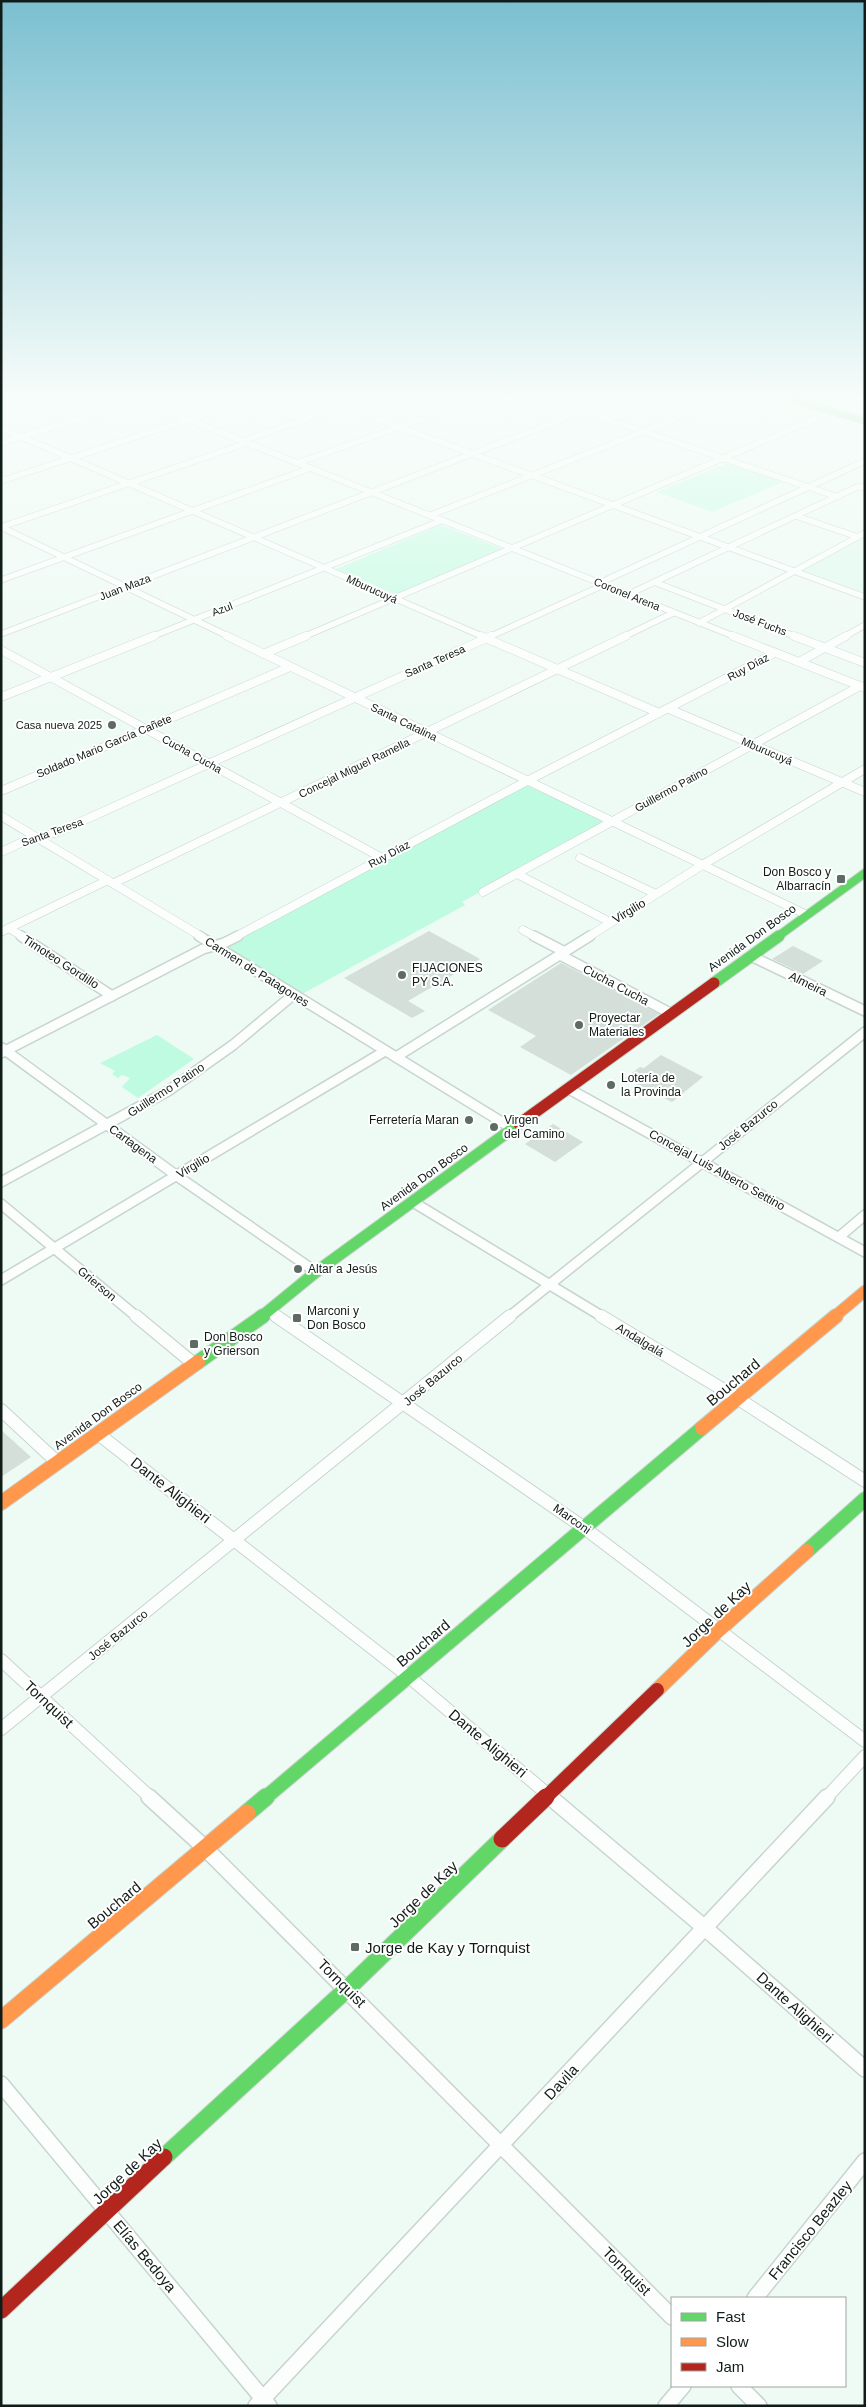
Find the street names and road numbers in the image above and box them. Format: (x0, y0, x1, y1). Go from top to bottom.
street label: Juan Maza (98, 571, 153, 602)
street label: Mburucuyá (345, 572, 400, 606)
street label: Coronel Arena (592, 575, 663, 613)
street label: Azul (210, 600, 234, 618)
street label: José Fuchs (732, 606, 789, 638)
street label: Santa Teresa (403, 642, 468, 680)
street label: Ruy Díaz (725, 651, 771, 683)
street label: Santa Catalina (369, 701, 440, 744)
street label: Soldado Mario García Cañete (35, 712, 173, 780)
street label: Cucha Cucha (160, 733, 225, 776)
street label: Mburucuyá (740, 735, 795, 767)
street label: Concejal Miguel Ramella (297, 736, 412, 800)
street label: Guillermo Patino (633, 764, 709, 814)
street label: Santa Teresa (20, 815, 85, 849)
street label: Ruy Díaz (366, 838, 412, 870)
street label: Virgilio (610, 896, 648, 926)
street label: Avenida Don Bosco (705, 901, 799, 975)
street label: Timoteo Gordillo (20, 932, 102, 992)
street label: Carmen de Patagones (202, 934, 312, 1010)
street label: Cucha Cucha (581, 962, 652, 1008)
street label: Almeira (787, 969, 830, 999)
street label: Guillermo Patino (125, 1060, 207, 1120)
street label: José Bazurco (715, 1096, 781, 1153)
street label: Cartagena (106, 1122, 160, 1166)
street label: Concejal Luis Alberto Settino (647, 1127, 788, 1213)
street label: Avenida Don Bosco (377, 1140, 471, 1214)
street label: Virgilio (174, 1151, 212, 1181)
street label: Grierson (75, 1264, 119, 1304)
street label: Andalgalá (614, 1320, 667, 1360)
street label: José Bazurco (401, 1351, 466, 1409)
street label: Bouchard (703, 1355, 763, 1409)
street label: Avenida Don Bosco (51, 1379, 145, 1453)
street label: Dante Alighieri (128, 1454, 214, 1526)
street label: Marconi (551, 1501, 593, 1537)
street label: Jorge de Kay (678, 1577, 754, 1650)
street label: José Bazurco (85, 1606, 151, 1663)
street label: Bouchard (393, 1616, 453, 1670)
street label: Tornquist (21, 1677, 78, 1732)
street label: Dante Alighieri (445, 1705, 531, 1781)
street label: Jorge de Kay (385, 1857, 461, 1931)
street label: Bouchard (84, 1878, 144, 1932)
street label: Tornquist (314, 1955, 370, 2011)
street label: Dante Alighieri (753, 1968, 837, 2046)
street label: Davila (541, 2060, 582, 2103)
street label: Jorge de Kay (89, 2134, 165, 2207)
street label: Francisco Beazley (765, 2177, 855, 2283)
street label: Elías Bedoya (110, 2217, 180, 2296)
street label: Tornquist (599, 2243, 655, 2299)

